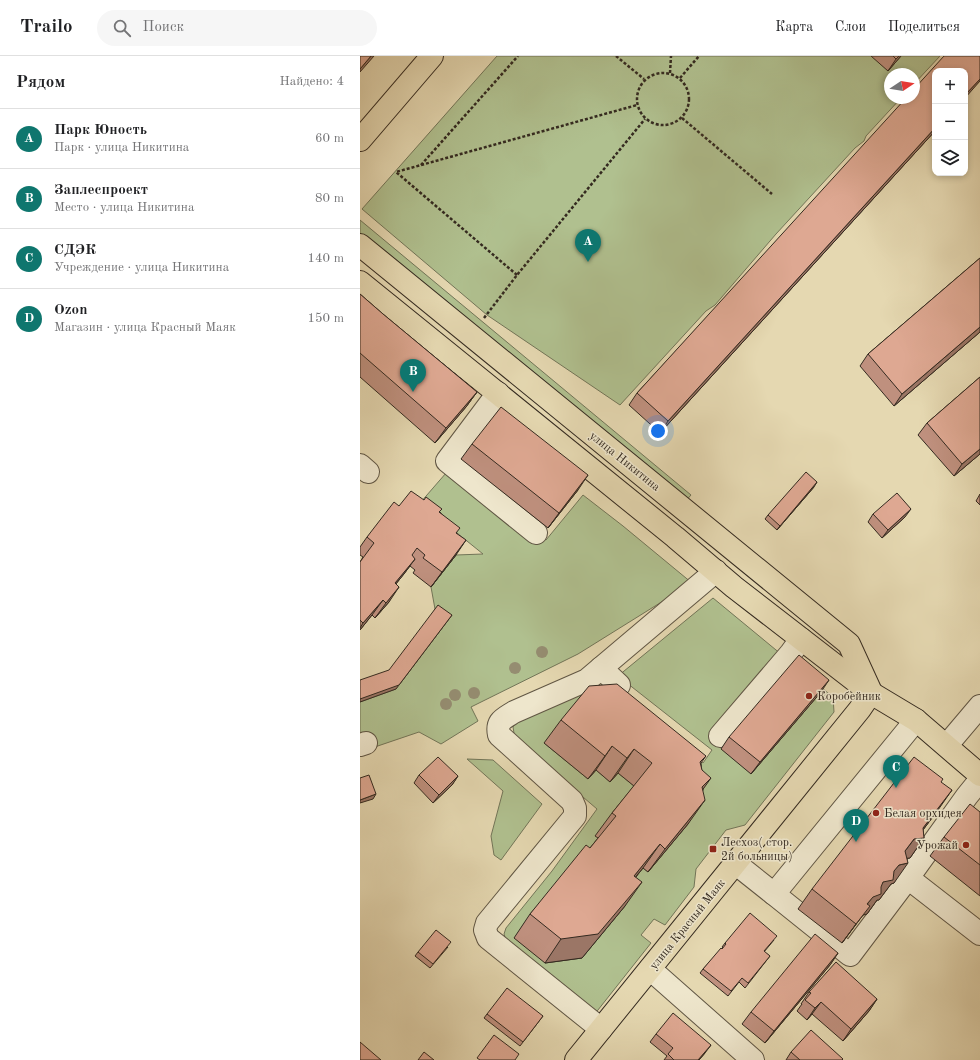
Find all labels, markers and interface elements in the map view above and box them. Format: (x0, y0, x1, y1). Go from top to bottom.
search box (97, 10, 377, 46)
icon: search (111, 17, 133, 39)
text: Trailo (20, 18, 73, 37)
text: Поиск (143, 20, 184, 35)
text: Карта (775, 20, 813, 34)
text: Слои (835, 20, 866, 34)
text: Поделиться (888, 20, 960, 34)
north arrow (884, 68, 920, 104)
map controls (932, 68, 968, 176)
button: + (932, 68, 968, 104)
text: Рядом (16, 74, 65, 91)
text: Найдено: 4 (280, 75, 344, 88)
button: − (932, 104, 968, 140)
text: Парк Юность (54, 123, 147, 138)
text: A (24, 132, 34, 145)
text: 60 m (315, 132, 344, 145)
button: layers (932, 140, 968, 176)
text: Парк · улица Никитина (54, 141, 189, 154)
text: Заплеспроект (54, 183, 148, 198)
text: B (24, 192, 34, 205)
text: 80 m (315, 192, 344, 205)
text: Место · улица Никитина (54, 201, 194, 214)
pin: A (575, 229, 601, 262)
text: СДЭК (54, 243, 96, 258)
text: C (25, 252, 33, 265)
text: 140 m (307, 252, 344, 265)
text: Учреждение · улица Никитина (54, 261, 229, 274)
text: Ozon (54, 303, 87, 318)
text: D (24, 312, 34, 325)
text: 150 m (307, 312, 344, 325)
text: Магазин · улица Красный Маяк (54, 321, 236, 334)
pin: B (400, 359, 426, 392)
your location (648, 421, 668, 441)
street label: улица Никитина (587, 430, 662, 494)
marker: Коробейник (804, 691, 814, 701)
place label: Коробейник (817, 691, 881, 703)
pin: C (883, 755, 909, 788)
marker: Белая орхидея (871, 808, 881, 818)
place label: Белая орхидея (884, 808, 962, 820)
pin: D (843, 809, 869, 842)
place label: Лесхоз( стор. 2й больницы) (721, 836, 793, 863)
place label: Урожай (917, 840, 958, 852)
marker: Урожай (961, 840, 971, 850)
marker: Лесхоз( стор. 2й больницы) (708, 844, 718, 854)
street label: улица Красный Маяк (648, 877, 728, 972)

